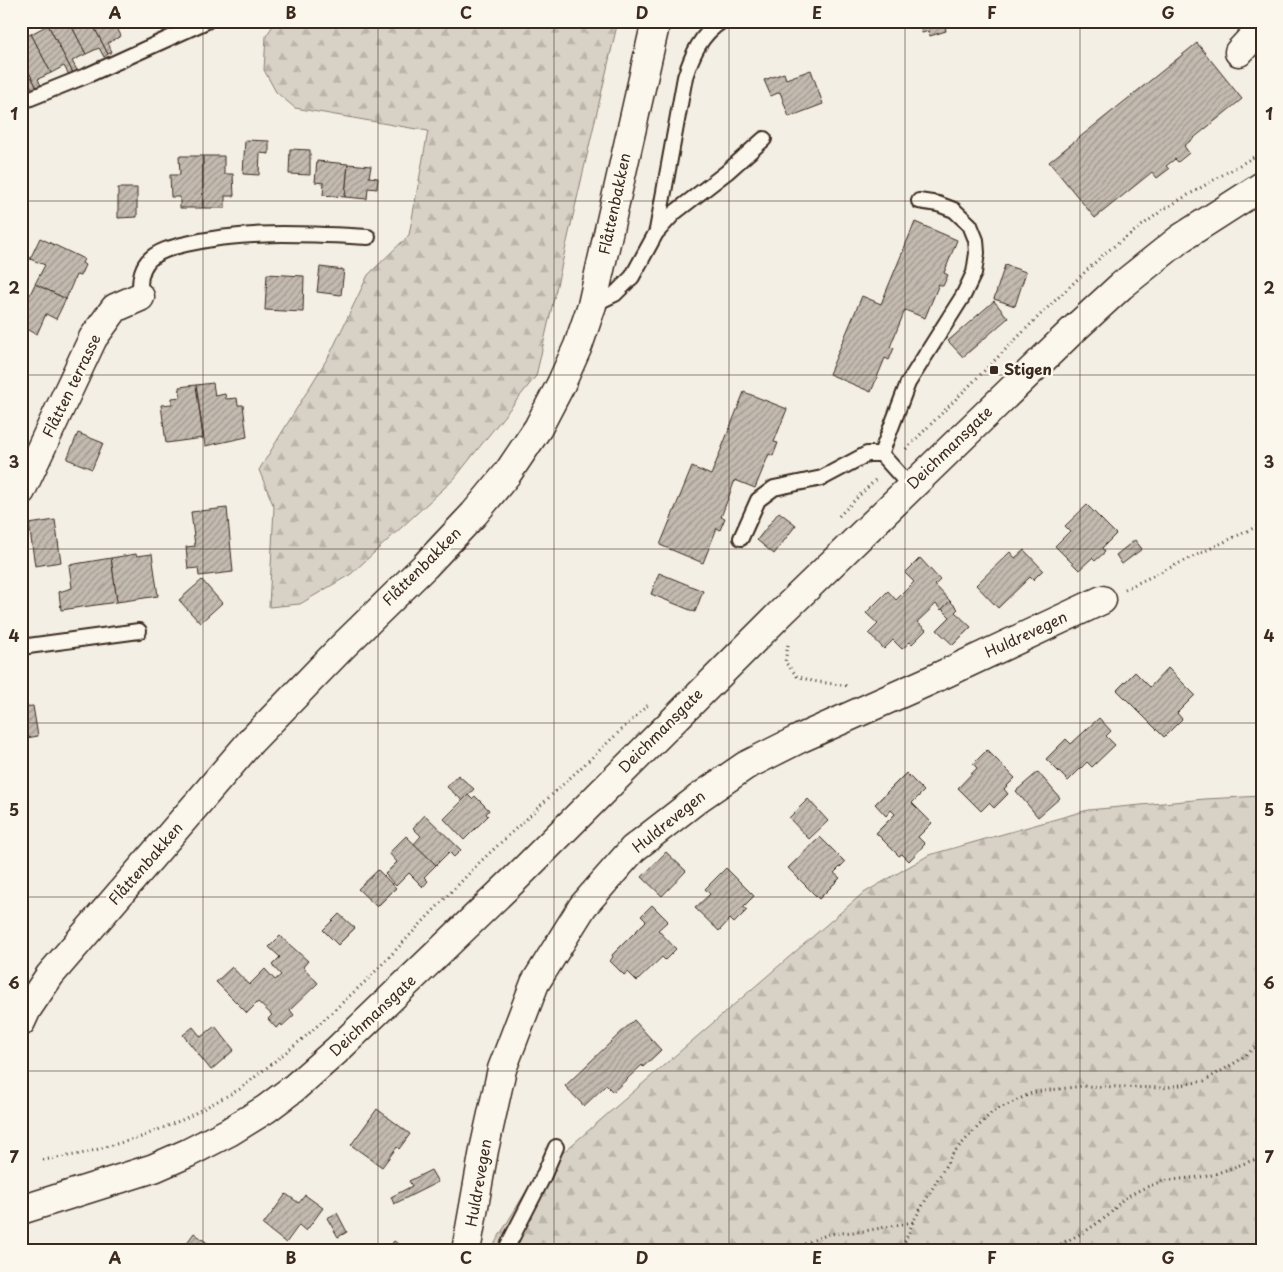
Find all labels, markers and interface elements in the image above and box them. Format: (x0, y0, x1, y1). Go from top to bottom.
text: A (109, 0, 122, 24)
text: B (286, 0, 297, 24)
text: C (460, 0, 472, 24)
text: D (636, 0, 648, 24)
text: E (812, 0, 822, 24)
text: F (987, 0, 997, 24)
text: G (1161, 0, 1175, 24)
text: 1 (10, 101, 18, 125)
text: 1 (1265, 101, 1273, 125)
street label: Flåttenbakken (592, 151, 636, 257)
text: 2 (8, 275, 20, 299)
text: 2 (1263, 275, 1275, 299)
street label: Flåtten terrasse (36, 330, 106, 441)
place label: Stigen (1004, 357, 1052, 380)
marker: Stigen (988, 364, 1000, 376)
street label: Deichmansgate (901, 400, 997, 494)
text: 3 (9, 449, 19, 473)
text: 3 (1264, 449, 1274, 473)
street label: Flåttenbakken (376, 521, 466, 611)
street label: Huldrevegen (980, 604, 1070, 663)
text: 4 (9, 623, 20, 647)
text: 4 (1264, 623, 1275, 647)
street label: Deichmansgate (612, 682, 707, 777)
street label: Huldrevegen (626, 784, 710, 858)
text: 5 (9, 797, 19, 821)
text: 5 (1264, 797, 1274, 821)
street label: Flåttenbakken (102, 816, 187, 910)
street label: Deichmansgate (323, 969, 421, 1061)
text: 6 (8, 970, 20, 994)
text: 6 (1263, 970, 1275, 994)
street label: Huldrevegen (458, 1137, 497, 1228)
text: 7 (9, 1144, 19, 1168)
text: 7 (1264, 1144, 1274, 1168)
text: A (109, 1245, 122, 1269)
text: B (286, 1245, 297, 1269)
text: C (460, 1245, 472, 1269)
text: D (636, 1245, 648, 1269)
text: E (812, 1245, 822, 1269)
text: F (987, 1245, 997, 1269)
text: G (1161, 1245, 1175, 1269)

